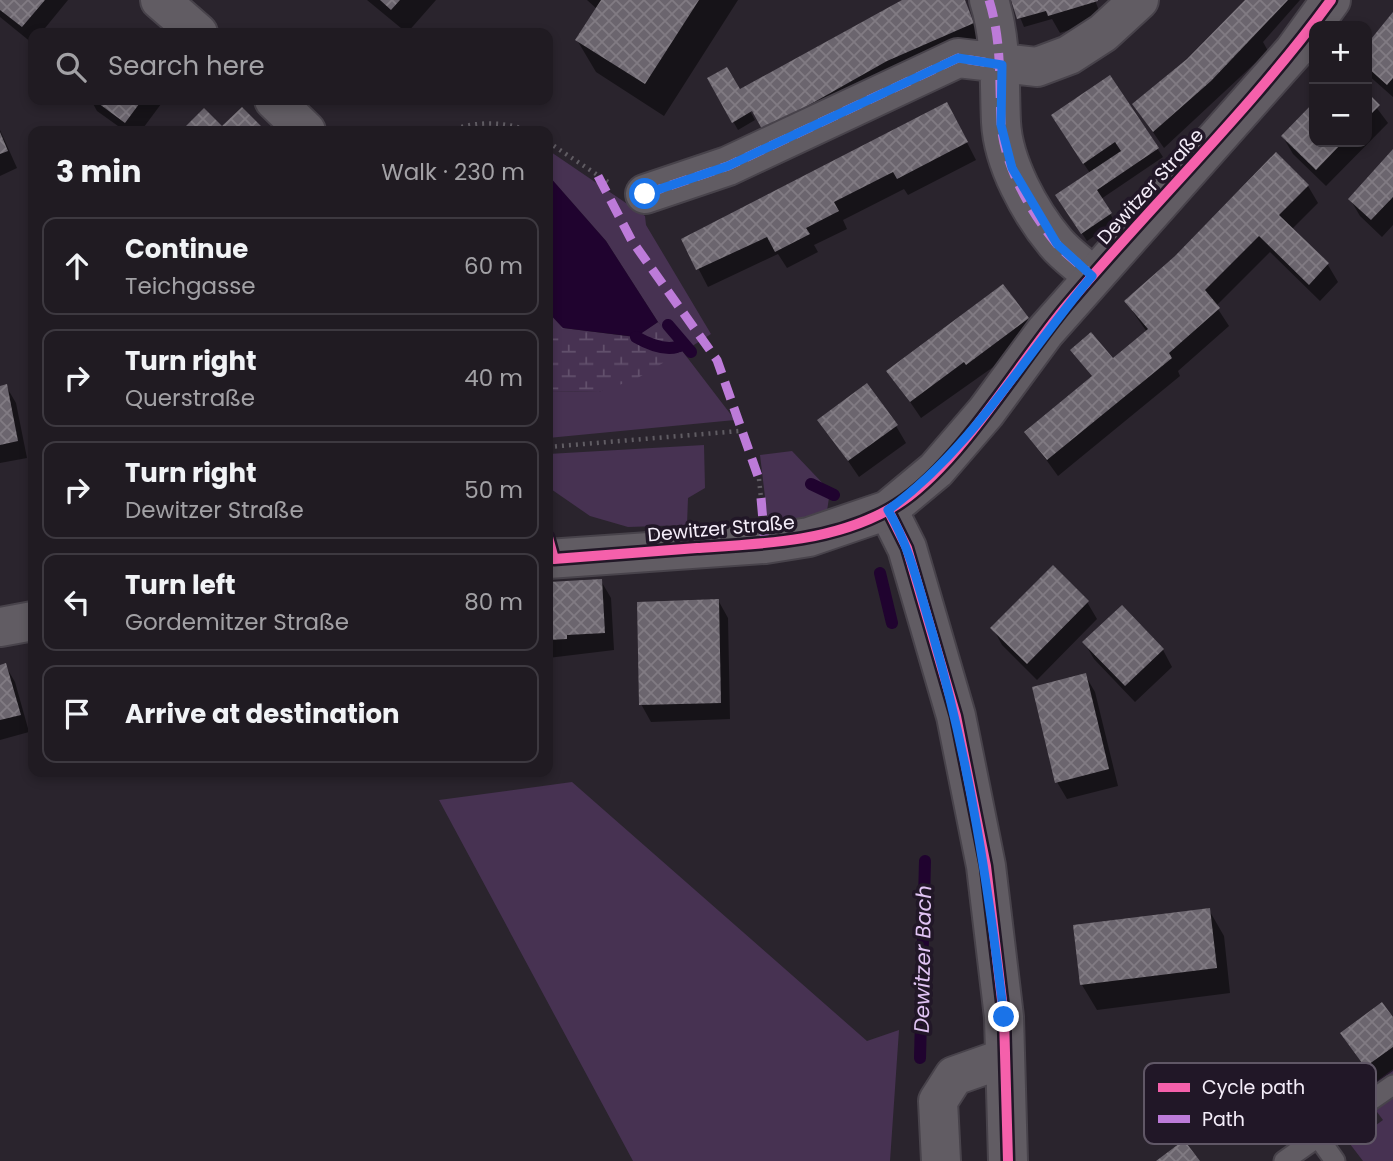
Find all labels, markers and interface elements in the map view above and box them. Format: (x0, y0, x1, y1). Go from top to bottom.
map controls (1309, 21, 1372, 147)
button: + (1309, 21, 1372, 84)
search box (28, 28, 553, 105)
icon: search (52, 48, 90, 86)
text: Search here (108, 48, 265, 84)
button: − (1309, 84, 1372, 147)
street label: Dewitzer Straße (1091, 122, 1210, 250)
text: 3 min (56, 150, 141, 193)
text: Walk · 230 m (381, 156, 525, 188)
route start (629, 178, 660, 209)
text: Continue (125, 231, 248, 267)
icon: ahead (58, 247, 96, 285)
text: 60 m (464, 250, 523, 282)
text: Teichgasse (125, 270, 255, 302)
text: Turn right (125, 343, 257, 379)
icon: right (58, 359, 96, 397)
text: 40 m (464, 362, 523, 394)
text: Querstraße (125, 382, 255, 414)
text: Turn right (125, 455, 257, 491)
icon: right (58, 471, 96, 509)
text: 50 m (464, 474, 523, 506)
text: Dewitzer Straße (125, 494, 304, 526)
street label: Dewitzer Straße (646, 509, 796, 548)
text: Turn left (125, 567, 236, 603)
icon: left (58, 583, 96, 621)
text: 80 m (464, 586, 523, 618)
text: Gordemitzer Straße (125, 606, 349, 638)
icon: arrive (58, 695, 96, 733)
text: Arrive at destination (125, 696, 400, 732)
water label: Dewitzer Bach (907, 885, 938, 1033)
route end (988, 1001, 1019, 1032)
legend (1144, 1063, 1376, 1144)
text: Cycle path (1202, 1074, 1305, 1101)
text: Path (1202, 1106, 1245, 1133)

